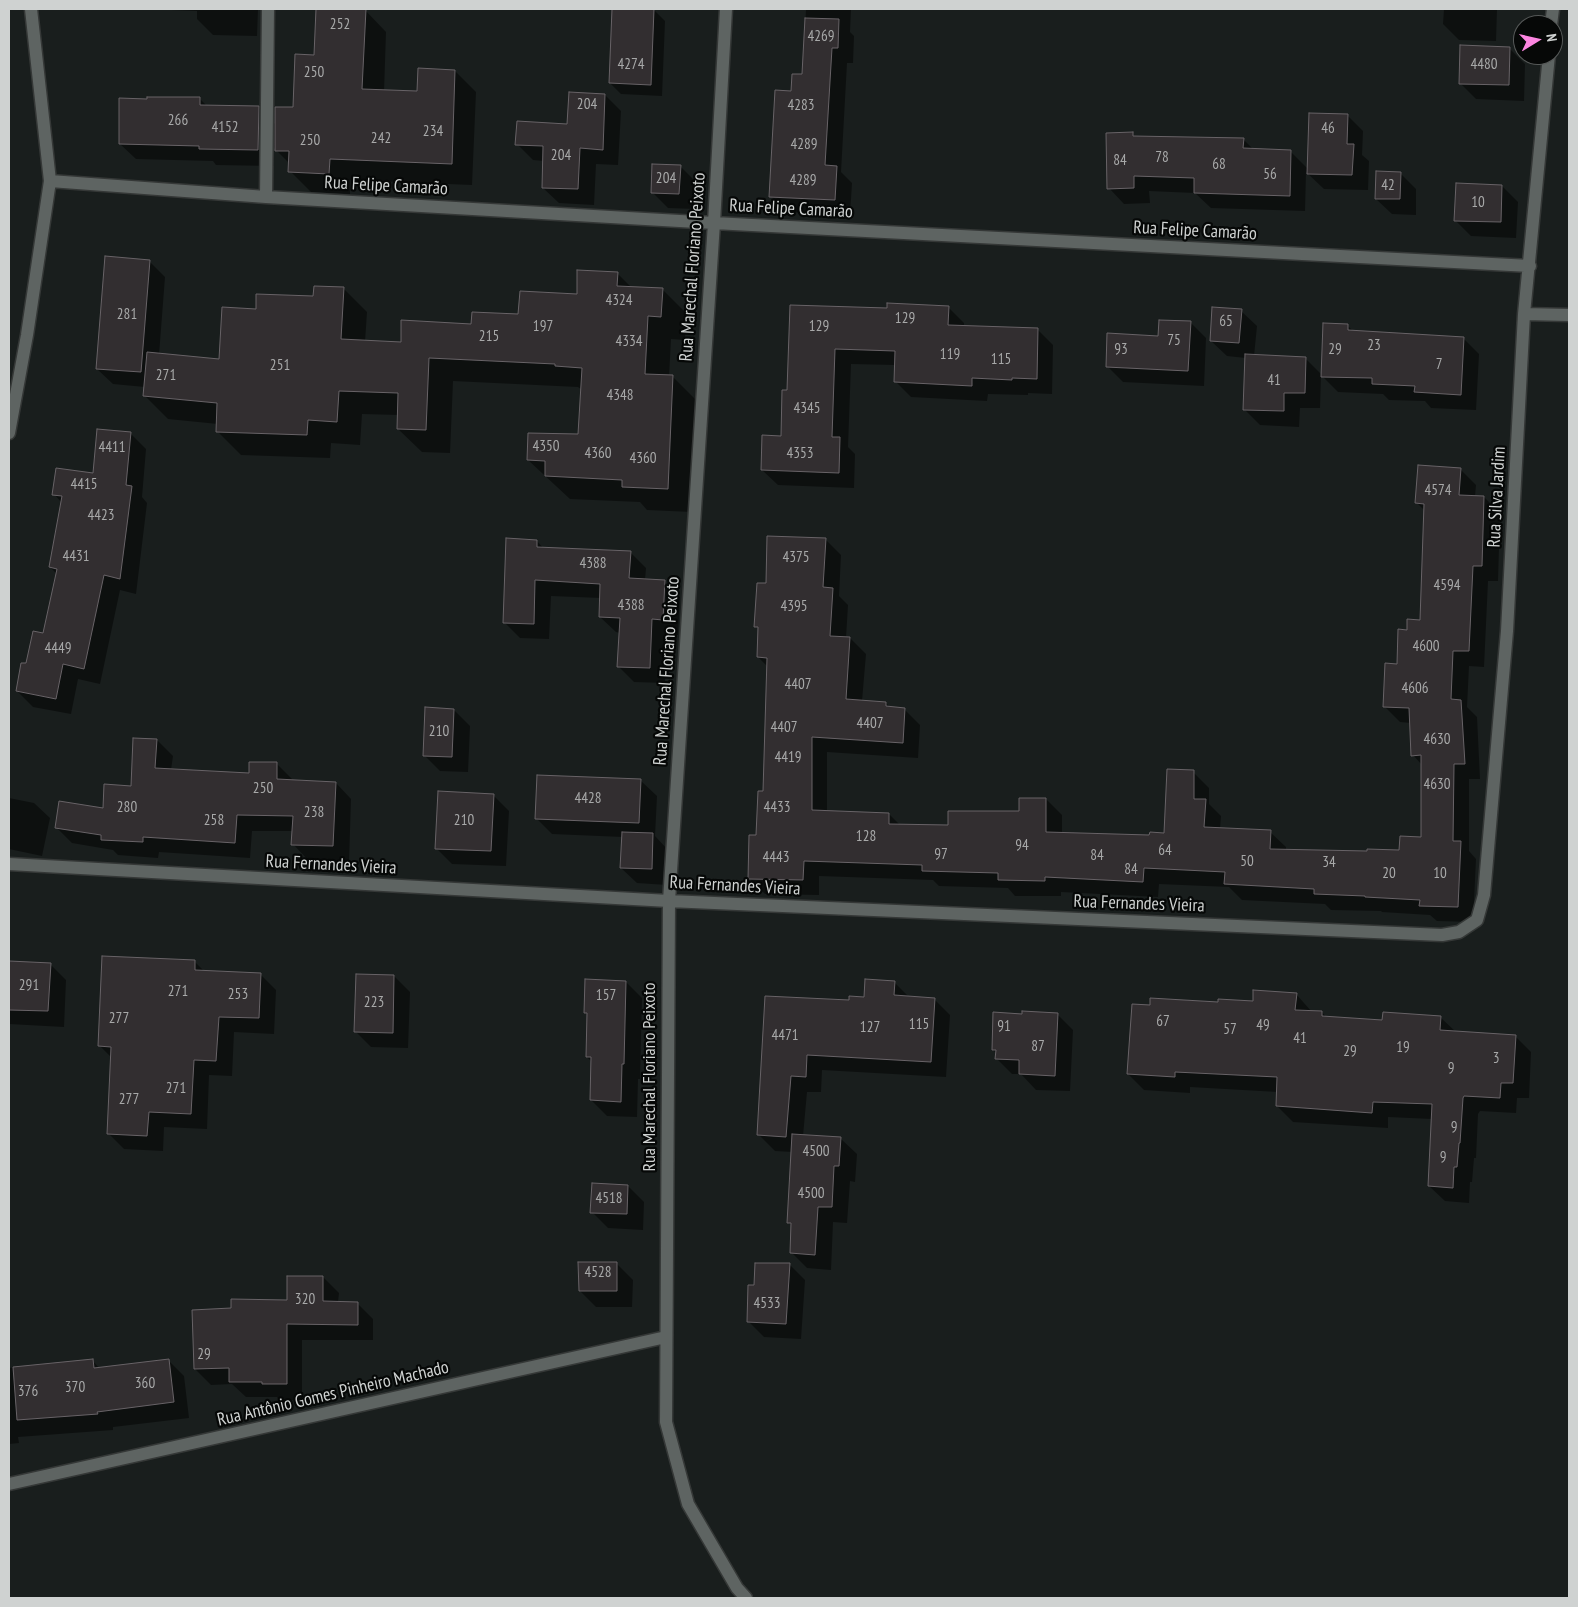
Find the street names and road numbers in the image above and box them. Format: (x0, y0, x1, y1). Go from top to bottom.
street label: Rua Felipe Camarão (324, 172, 448, 200)
street label: Rua Marechal Floriano Peixoto (676, 172, 710, 362)
street label: Rua Felipe Camarão (729, 195, 853, 223)
street label: Rua Felipe Camarão (1133, 217, 1257, 245)
street label: Rua Silva Jardim (1484, 446, 1510, 548)
street label: Rua Marechal Floriano Peixoto (650, 576, 684, 766)
street label: Rua Fernandes Vieira (265, 851, 397, 879)
street label: Rua Fernandes Vieira (669, 872, 801, 900)
street label: Rua Fernandes Vieira (1073, 891, 1205, 917)
street label: Rua Marechal Floriano Peixoto (639, 982, 661, 1172)
street label: Rua Antônio Gomes Pinheiro Machado (215, 1357, 451, 1431)

